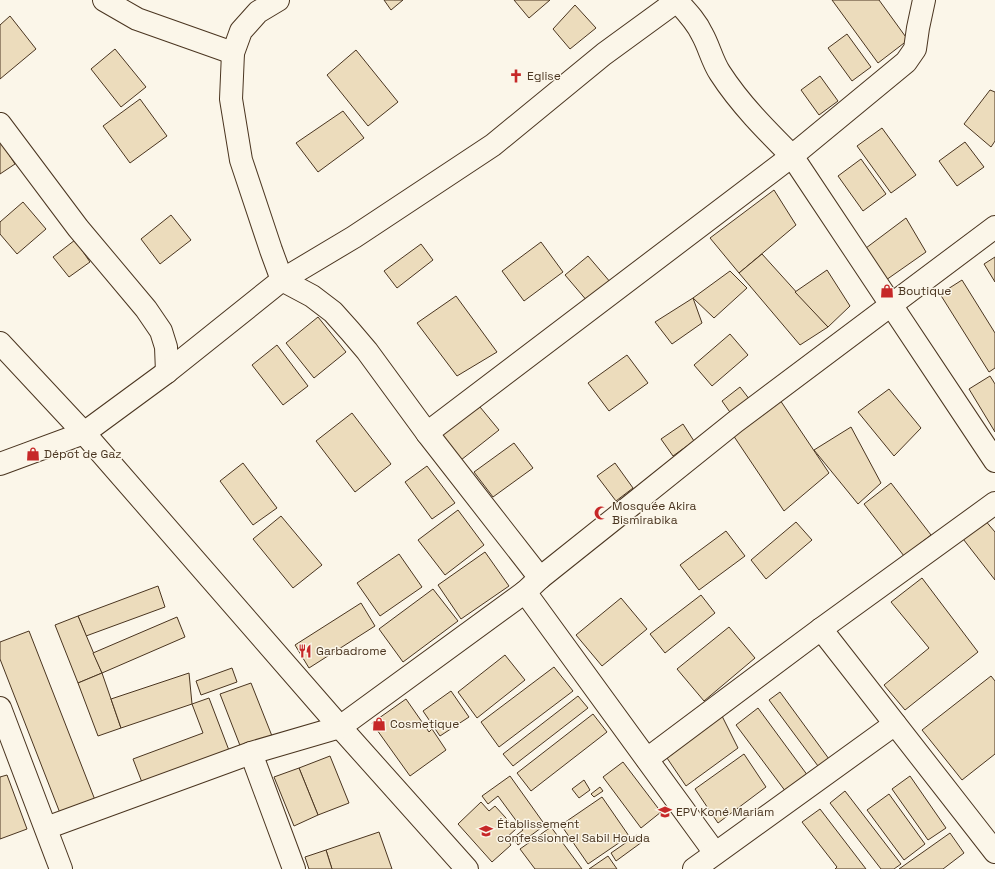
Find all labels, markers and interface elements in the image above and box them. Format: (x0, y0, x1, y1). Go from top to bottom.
church icon: Eglise (508, 68, 524, 84)
place label: Eglise (527, 68, 561, 84)
shop icon: Boutique (879, 283, 895, 299)
place label: Boutique (898, 283, 951, 299)
shop icon: Dépot de Gaz (25, 446, 41, 462)
place label: Dépot de Gaz (44, 446, 122, 462)
place label: Mosquée Akira Bismirabika (612, 498, 697, 528)
mosque icon: Mosquée Akira Bismirabika (593, 505, 609, 521)
restaurant icon: Garbadrome (297, 643, 313, 659)
place label: Garbadrome (316, 643, 387, 659)
shop icon: Cosmetique (371, 716, 387, 732)
place label: Cosmetique (390, 716, 459, 732)
school or university icon: EPV Koné Mariam (657, 804, 673, 820)
place label: EPV Koné Mariam (676, 804, 774, 820)
place label: Établissement confessionnel Sabil Houda (497, 816, 650, 846)
school or university icon: Établissement confessionnel Sabil Houda (478, 823, 494, 839)

